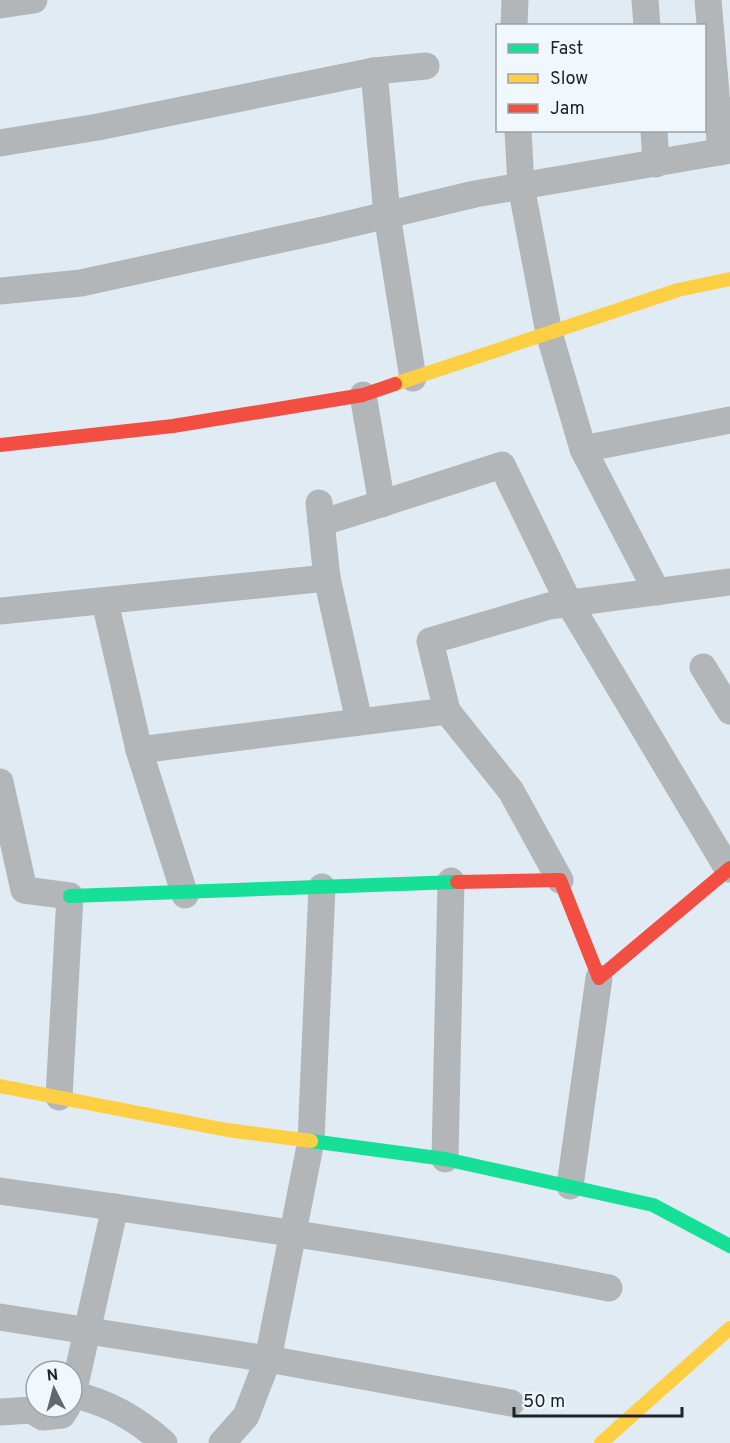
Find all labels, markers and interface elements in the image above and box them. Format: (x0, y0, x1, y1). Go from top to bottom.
legend (496, 24, 706, 132)
text: Fast (550, 38, 583, 61)
text: Slow (550, 68, 588, 91)
text: Jam (550, 98, 585, 121)
north arrow (24, 1359, 84, 1419)
text: N (46, 1366, 59, 1387)
scale bar (514, 1380, 682, 1418)
text: 50 m (523, 1391, 565, 1414)

